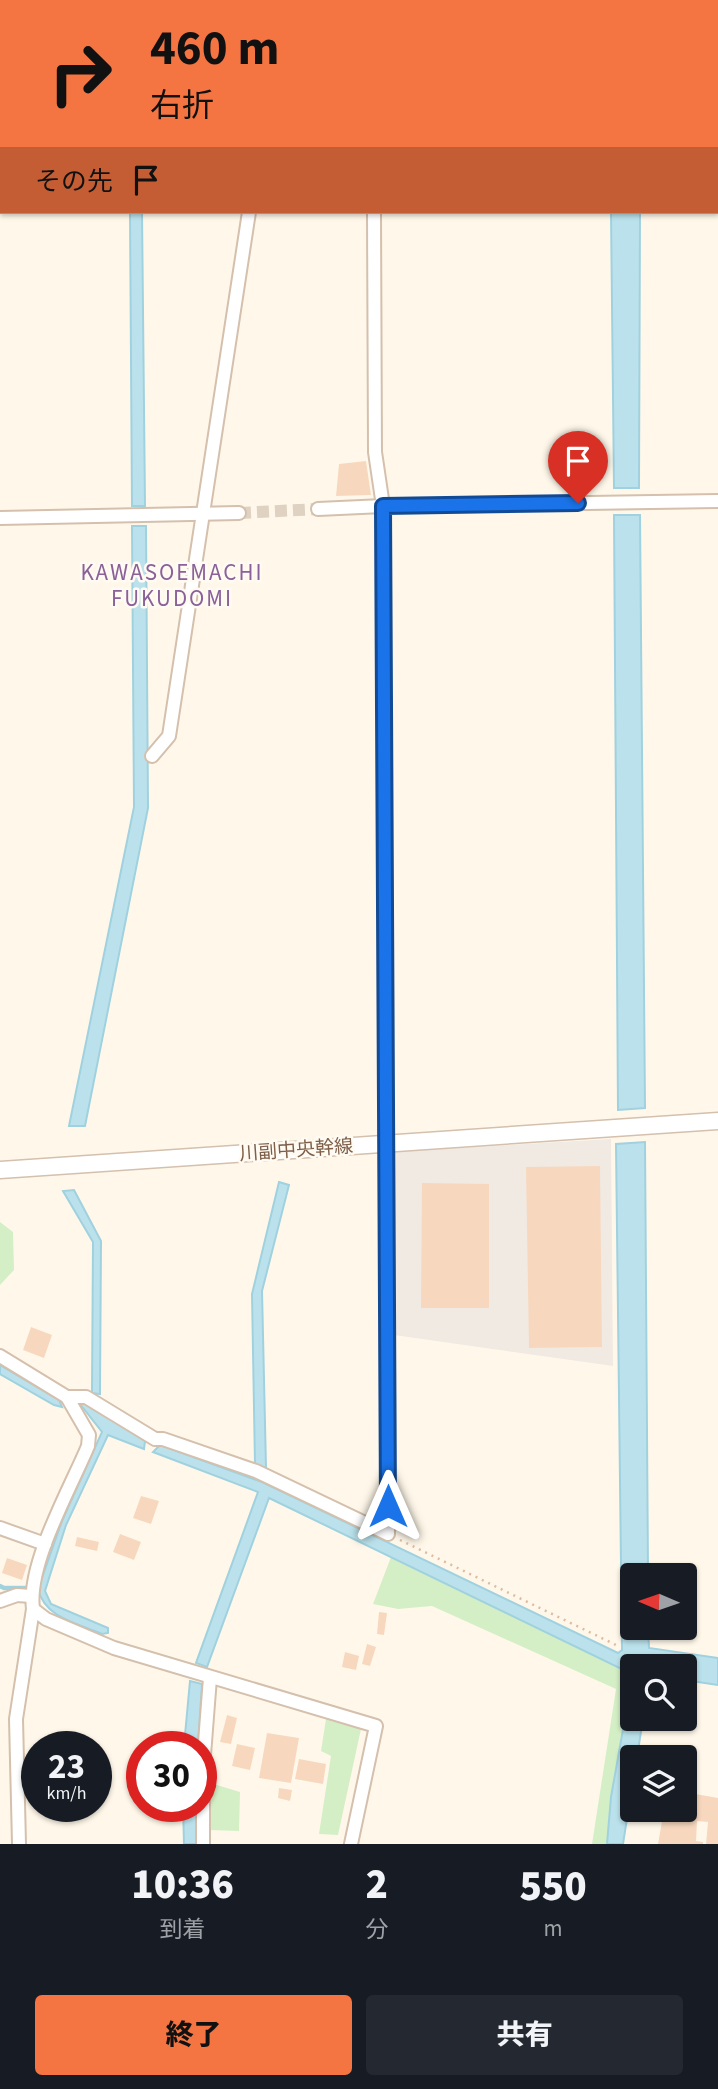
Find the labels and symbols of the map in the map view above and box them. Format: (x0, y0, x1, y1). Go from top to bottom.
pin (548, 431, 608, 503)
district label: KAWASOEMACHI FUKUDOMI (81, 556, 263, 615)
street label: 川副中央幹線 (238, 1133, 354, 1168)
position arrow (351, 1469, 425, 1543)
north arrow (620, 1563, 696, 1640)
speed limit sign: 30 (126, 1731, 217, 1822)

